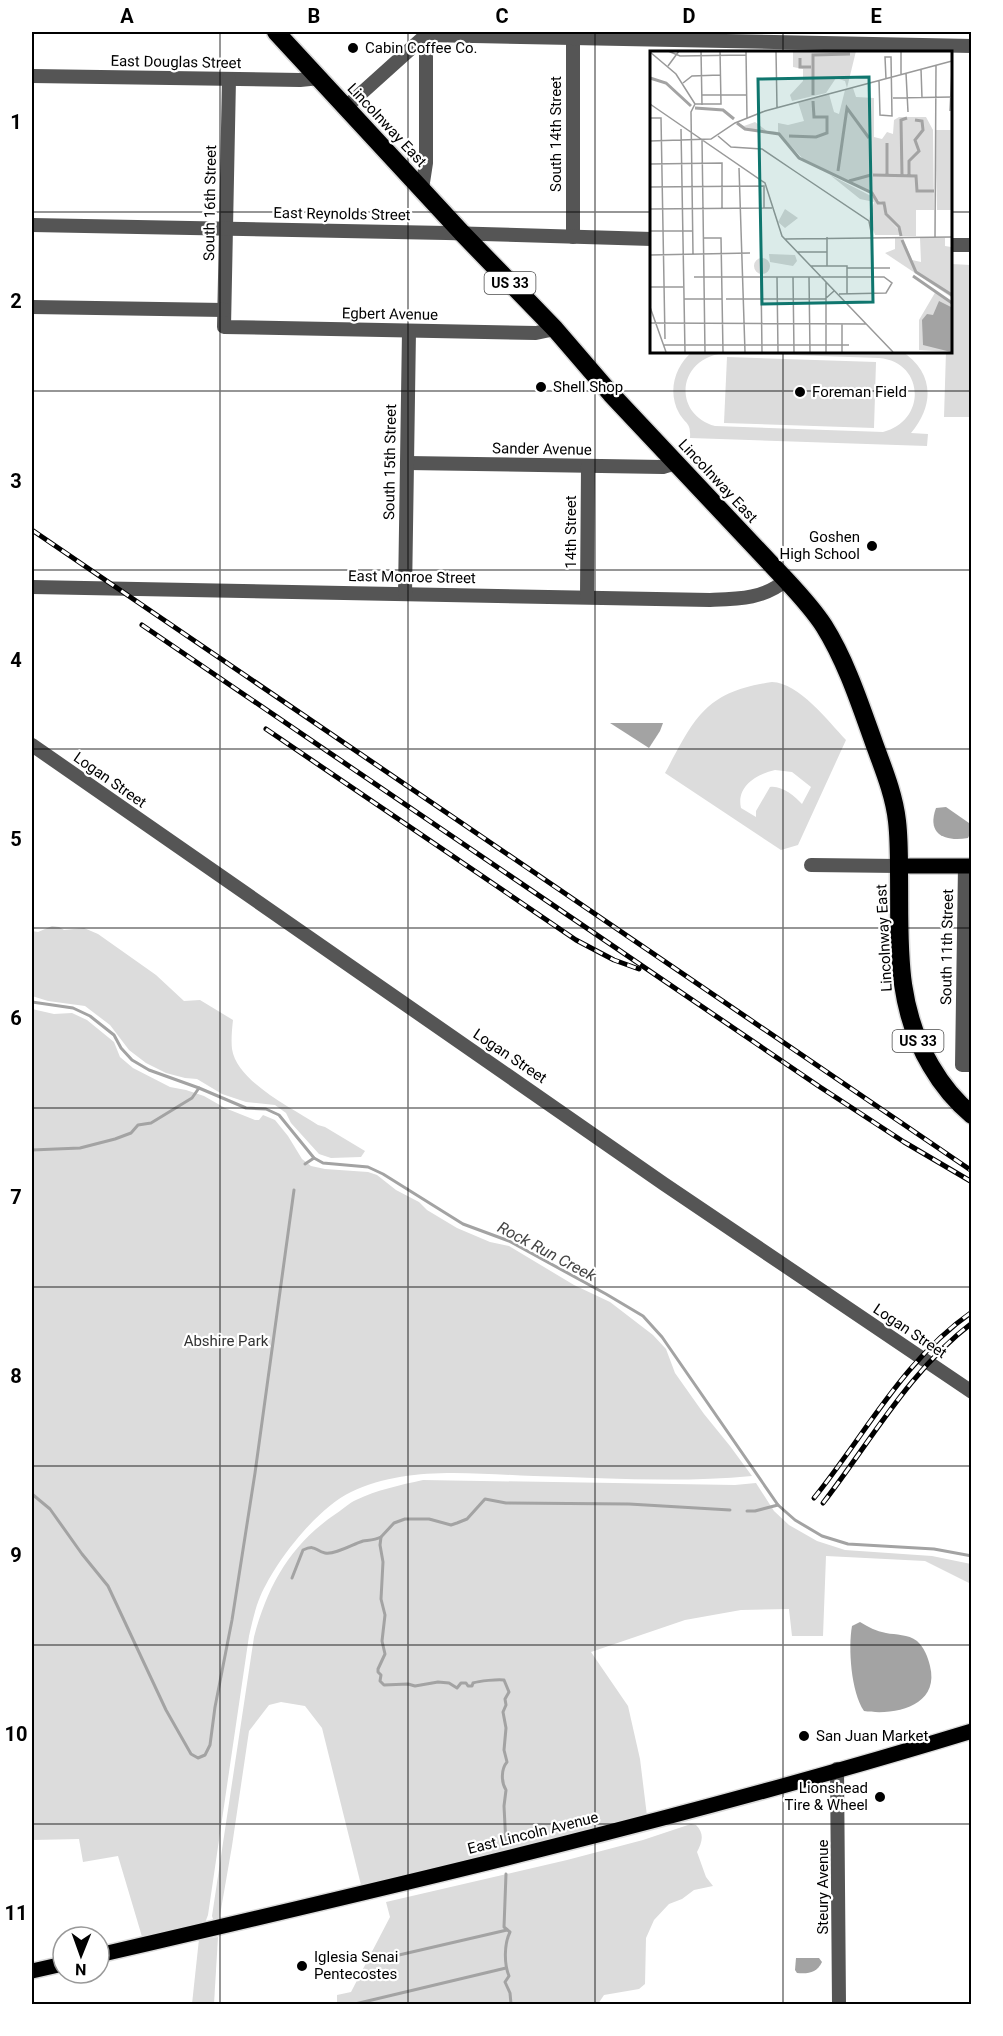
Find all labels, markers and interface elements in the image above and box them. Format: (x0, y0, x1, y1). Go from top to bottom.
text: A (120, 4, 134, 28)
text: B (308, 4, 320, 28)
text: C (495, 4, 509, 28)
text: D (683, 4, 696, 28)
text: E (870, 4, 882, 28)
place label: Cabin Coffee Co. (365, 39, 477, 57)
marker: Cabin Coffee Co. (346, 41, 360, 55)
inset map (650, 51, 952, 352)
street label: East Douglas Street (110, 52, 242, 72)
street label: South 14th Street (547, 76, 565, 192)
street label: Lincolnway East (344, 79, 430, 171)
text: 1 (10, 110, 22, 134)
street label: South 16th Street (200, 145, 220, 261)
street label: East Reynolds Street (273, 204, 411, 224)
road number: US 33 (484, 272, 536, 294)
text: 2 (10, 289, 22, 313)
street label: Egbert Avenue (342, 304, 438, 324)
place label: Shell Shop (553, 378, 623, 396)
marker: Shell Shop (534, 380, 548, 394)
place label: Foreman Field (812, 383, 907, 401)
marker: Foreman Field (793, 385, 807, 399)
street label: South 15th Street (380, 404, 400, 520)
street label: Lincolnway East (675, 435, 761, 527)
street label: Sander Avenue (492, 439, 592, 459)
text: 3 (10, 469, 22, 493)
street label: 14th Street (562, 495, 580, 569)
place label: Goshen High School (779, 528, 860, 563)
marker: Goshen High School (865, 539, 879, 553)
street label: East Monroe Street (348, 567, 476, 587)
text: 4 (10, 648, 22, 672)
street label: Logan Street (70, 748, 150, 812)
text: 5 (10, 827, 22, 851)
street label: Lincolnway East (872, 884, 896, 992)
street label: South 11th Street (937, 889, 957, 1005)
text: 6 (10, 1006, 22, 1030)
street label: Logan Street (470, 1025, 550, 1087)
road number: US 33 (892, 1030, 944, 1052)
text: 7 (10, 1185, 22, 1209)
water label: Rock Run Creek (494, 1218, 600, 1286)
street label: Logan Street (870, 1300, 950, 1362)
park label: Abshire Park (184, 1332, 269, 1350)
text: 8 (10, 1364, 22, 1388)
text: 9 (10, 1543, 22, 1567)
text: 10 (5, 1722, 27, 1746)
place label: San Juan Market (816, 1727, 929, 1745)
marker: San Juan Market (797, 1729, 811, 1743)
place label: Lionshead Tire & Wheel (785, 1779, 868, 1814)
marker: Lionshead Tire & Wheel (873, 1790, 887, 1804)
street label: East Lincoln Avenue (466, 1808, 600, 1858)
street label: Steury Avenue (814, 1839, 832, 1935)
text: 11 (5, 1901, 27, 1925)
north arrow (51, 1925, 111, 1985)
place label: Iglesia Senai Pentecostes (314, 1948, 398, 1983)
marker: Iglesia Senai Pentecostes (295, 1959, 309, 1973)
text: N (75, 1960, 87, 1979)

